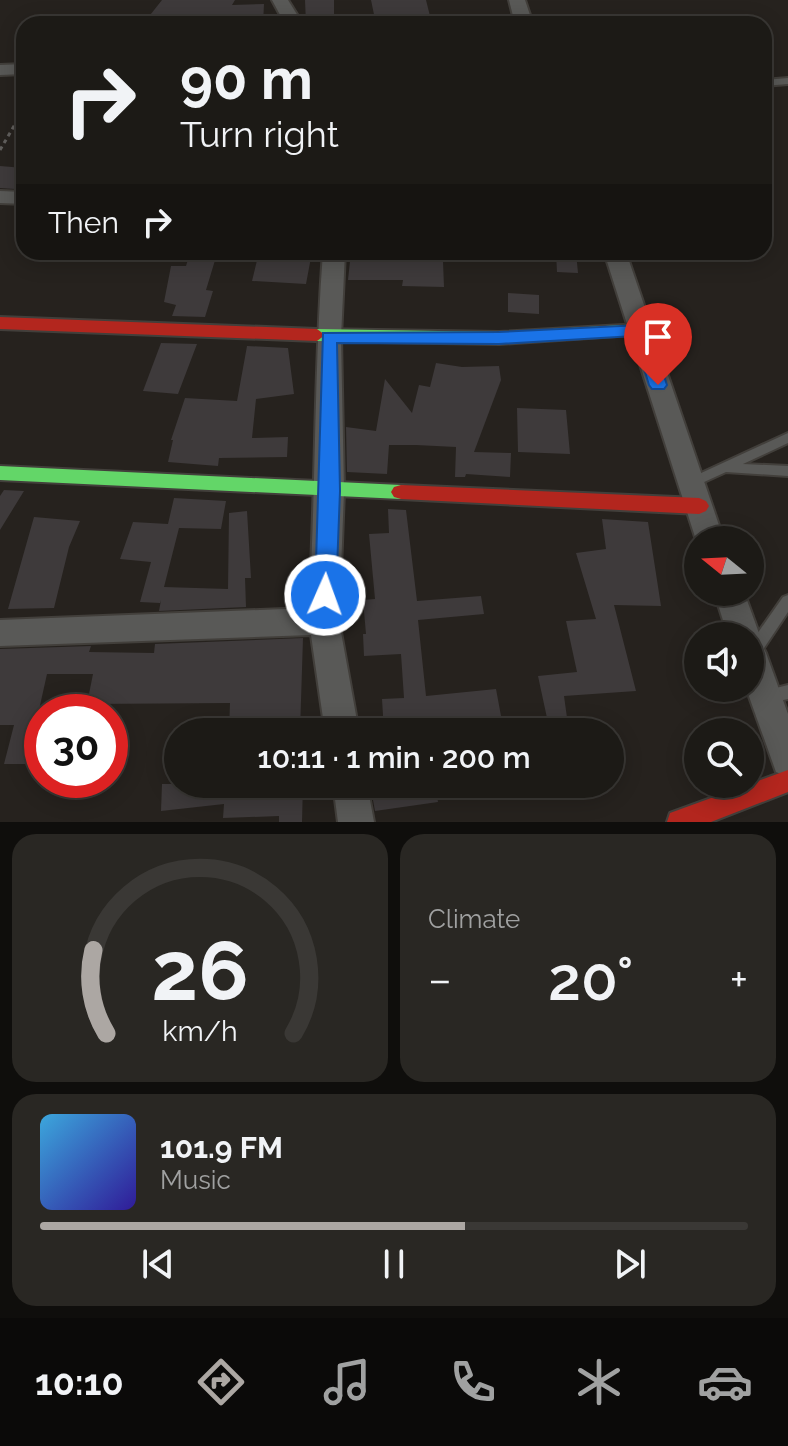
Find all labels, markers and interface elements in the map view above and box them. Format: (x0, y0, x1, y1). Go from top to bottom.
text: 90 m (180, 46, 313, 112)
icon: right (48, 48, 152, 152)
text: Turn right (180, 113, 339, 155)
icon: right (135, 200, 179, 244)
text: Then (48, 205, 119, 240)
pin (624, 303, 692, 385)
icon: arrive (636, 315, 680, 359)
north arrow (684, 526, 764, 606)
map controls (684, 526, 764, 798)
position arrow (283, 553, 367, 637)
button: sound (684, 622, 764, 702)
speed limit sign: 30 (24, 694, 128, 798)
button: search (684, 718, 764, 798)
text: 10:11 · 1 min · 200 m (258, 740, 530, 775)
text: Climate (428, 904, 520, 934)
text: 26 (151, 922, 249, 1019)
text: 20° (548, 944, 633, 1014)
text: − (428, 954, 452, 1005)
text: + (730, 954, 748, 1005)
text: km/h (162, 1014, 238, 1048)
text: 101.9 FM (160, 1130, 283, 1165)
text: Music (160, 1165, 231, 1195)
icon: previous (136, 1242, 180, 1286)
icon: pause (372, 1242, 416, 1286)
icon: next (608, 1242, 652, 1286)
icon: directions (193, 1354, 249, 1410)
icon: music (319, 1354, 375, 1410)
icon: phone (445, 1354, 501, 1410)
icon: climate (571, 1354, 627, 1410)
icon: car (697, 1354, 753, 1410)
text: 10:10 (35, 1361, 124, 1403)

